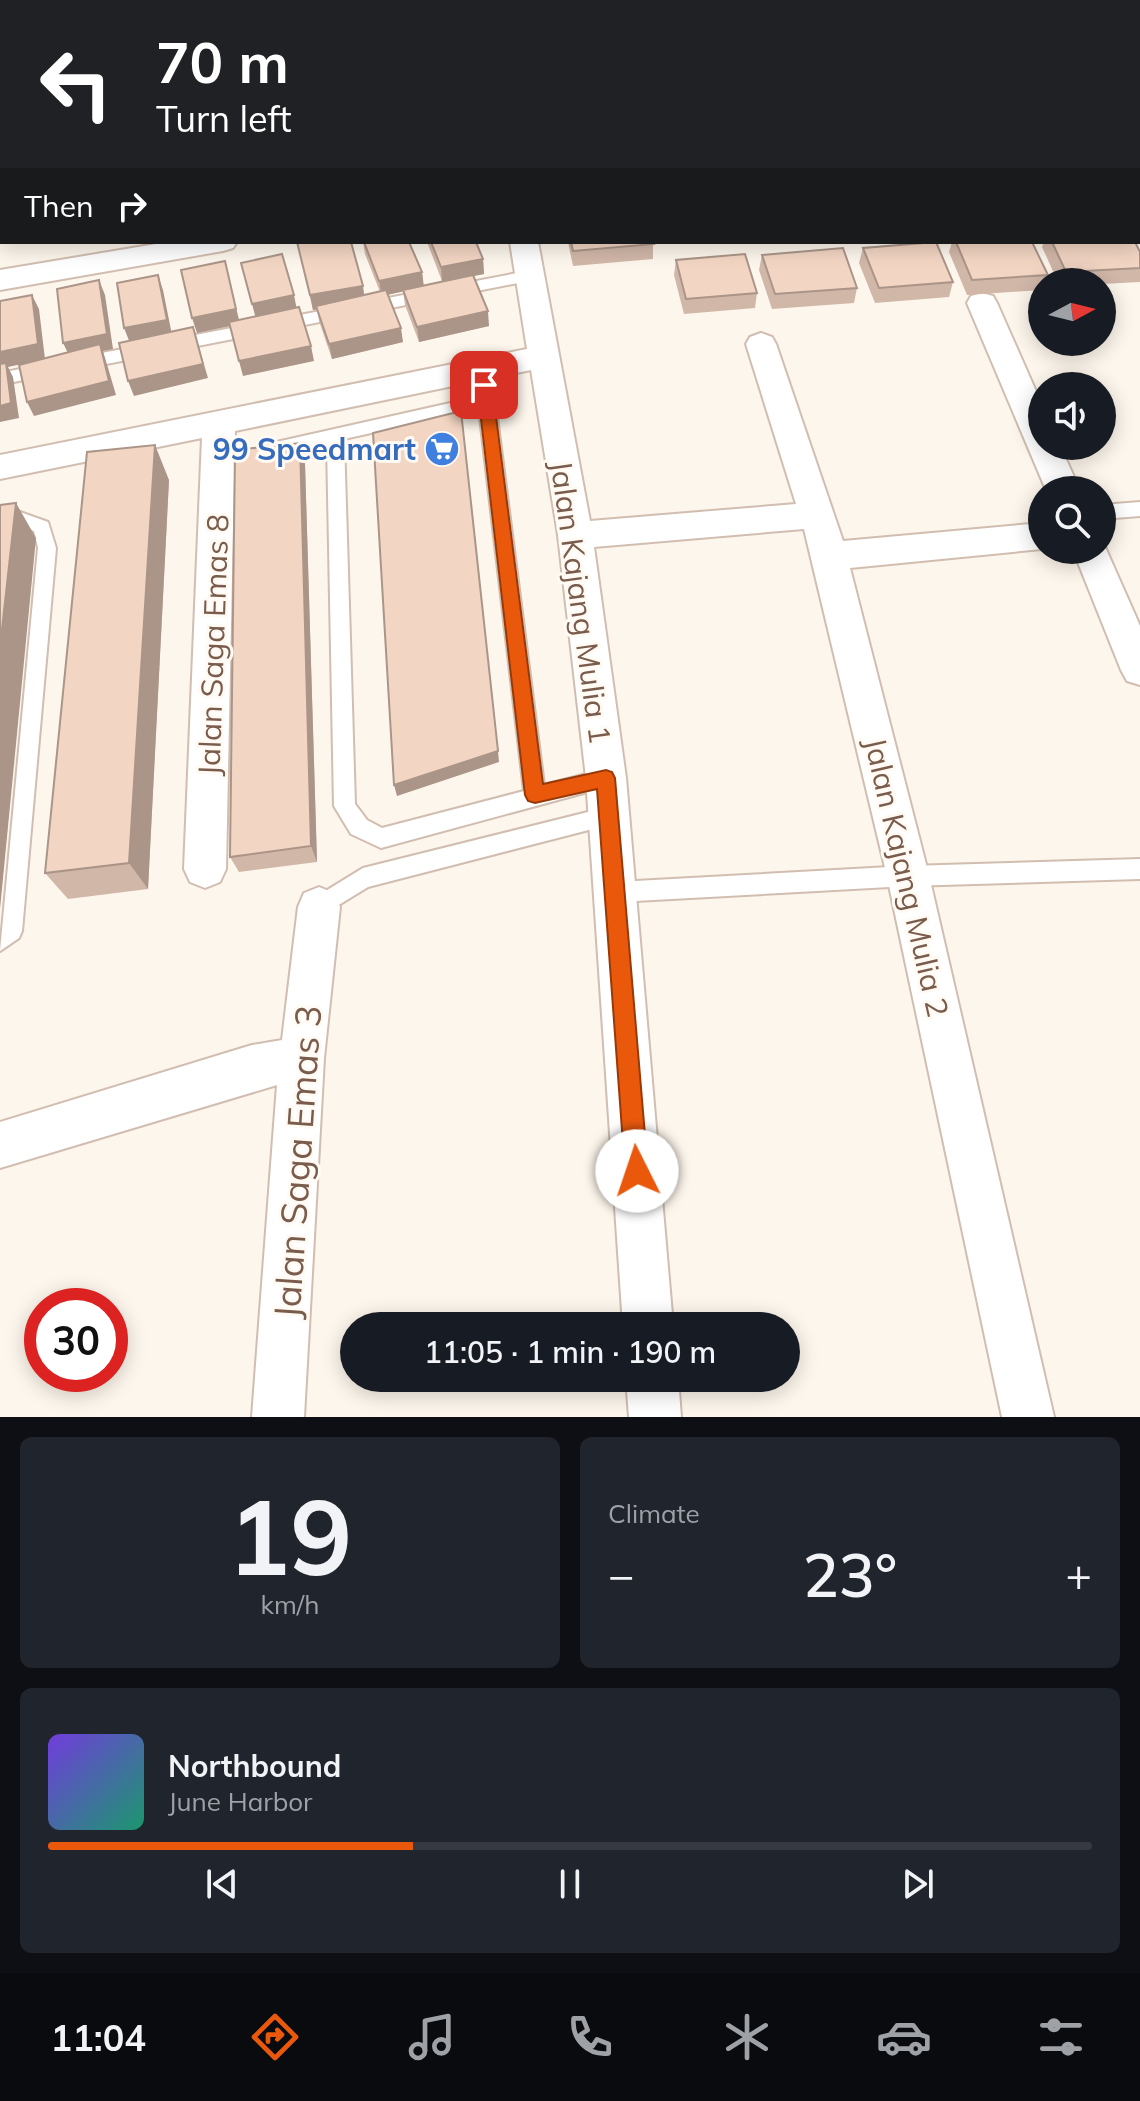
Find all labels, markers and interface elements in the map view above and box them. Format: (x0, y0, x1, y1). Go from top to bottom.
text: 70 m (156, 27, 289, 97)
icon: left (24, 32, 128, 136)
text: Turn left (156, 96, 292, 141)
icon: right (110, 184, 154, 228)
text: Then (24, 187, 94, 225)
north arrow (1028, 268, 1116, 356)
map controls (1028, 268, 1116, 564)
pin (450, 351, 518, 419)
icon: arrive (462, 363, 506, 407)
button: sound (1028, 372, 1116, 460)
place label: 99 Speedmart (213, 430, 416, 468)
supermarket icon: 99 Speedmart (423, 430, 461, 468)
street label: Jalan Kajang Mulia 1 (542, 458, 620, 746)
button: search (1028, 476, 1116, 564)
street label: Jalan Saga Emas 8 (189, 514, 237, 776)
street label: Jalan Kajang Mulia 2 (856, 734, 958, 1020)
street label: Jalan Saga Emas 3 (264, 1004, 330, 1320)
position arrow (595, 1129, 679, 1213)
speed limit sign: 30 (24, 1288, 128, 1392)
text: 11:05 · 1 min · 190 m (424, 1333, 716, 1371)
text: 19 (228, 1470, 352, 1601)
text: Climate (608, 1497, 700, 1530)
text: 23° (803, 1537, 897, 1612)
text: − (608, 1547, 634, 1602)
text: + (1066, 1547, 1092, 1602)
text: km/h (261, 1588, 319, 1621)
text: Northbound (168, 1747, 341, 1785)
text: June Harbor (168, 1785, 313, 1818)
icon: previous (200, 1862, 244, 1906)
icon: pause (548, 1862, 592, 1906)
icon: next (896, 1862, 940, 1906)
icon: directions (247, 2009, 303, 2065)
icon: music (404, 2009, 460, 2065)
icon: phone (562, 2009, 618, 2065)
icon: climate (719, 2009, 775, 2065)
icon: car (876, 2009, 932, 2065)
icon: filters (1033, 2009, 1089, 2065)
text: 11:04 (51, 2015, 146, 2060)

